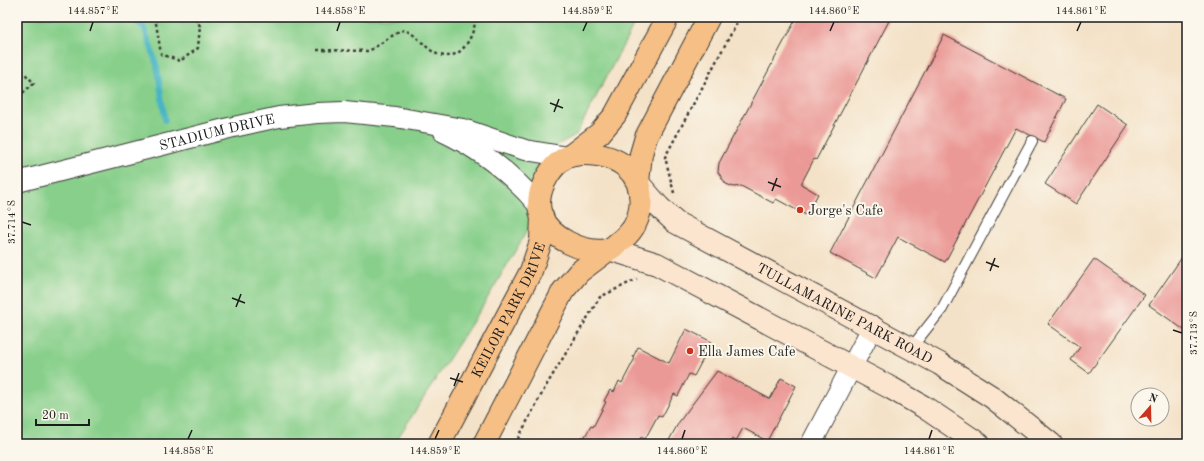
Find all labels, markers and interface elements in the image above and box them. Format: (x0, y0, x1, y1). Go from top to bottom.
text: 144.857°E (68, 6, 118, 16)
text: 144.858°E (315, 6, 365, 16)
text: 144.859°E (562, 6, 612, 16)
text: 144.860°E (809, 6, 859, 16)
text: 144.861°E (1056, 6, 1106, 16)
street label: STADIUM DRIVE (158, 112, 276, 154)
text: 37.714°S (7, 200, 17, 244)
place label: Jorge's Cafe (808, 204, 883, 218)
marker: Jorge's Cafe (795, 205, 805, 215)
street label: KEILOR PARK DRIVE (469, 241, 548, 381)
street label: TULLAMARINE PARK ROAD (754, 261, 935, 367)
text: 37.713°S (1189, 311, 1199, 355)
place label: Ella James Cafe (698, 345, 795, 359)
marker: Ella James Cafe (685, 346, 695, 356)
north arrow (1130, 387, 1170, 427)
text: N (1147, 392, 1159, 406)
scale bar (36, 401, 89, 427)
text: 20 m (42, 410, 69, 422)
text: 144.858°E (163, 446, 213, 456)
text: 144.859°E (410, 446, 460, 456)
text: 144.860°E (657, 446, 707, 456)
text: 144.861°E (904, 446, 954, 456)

